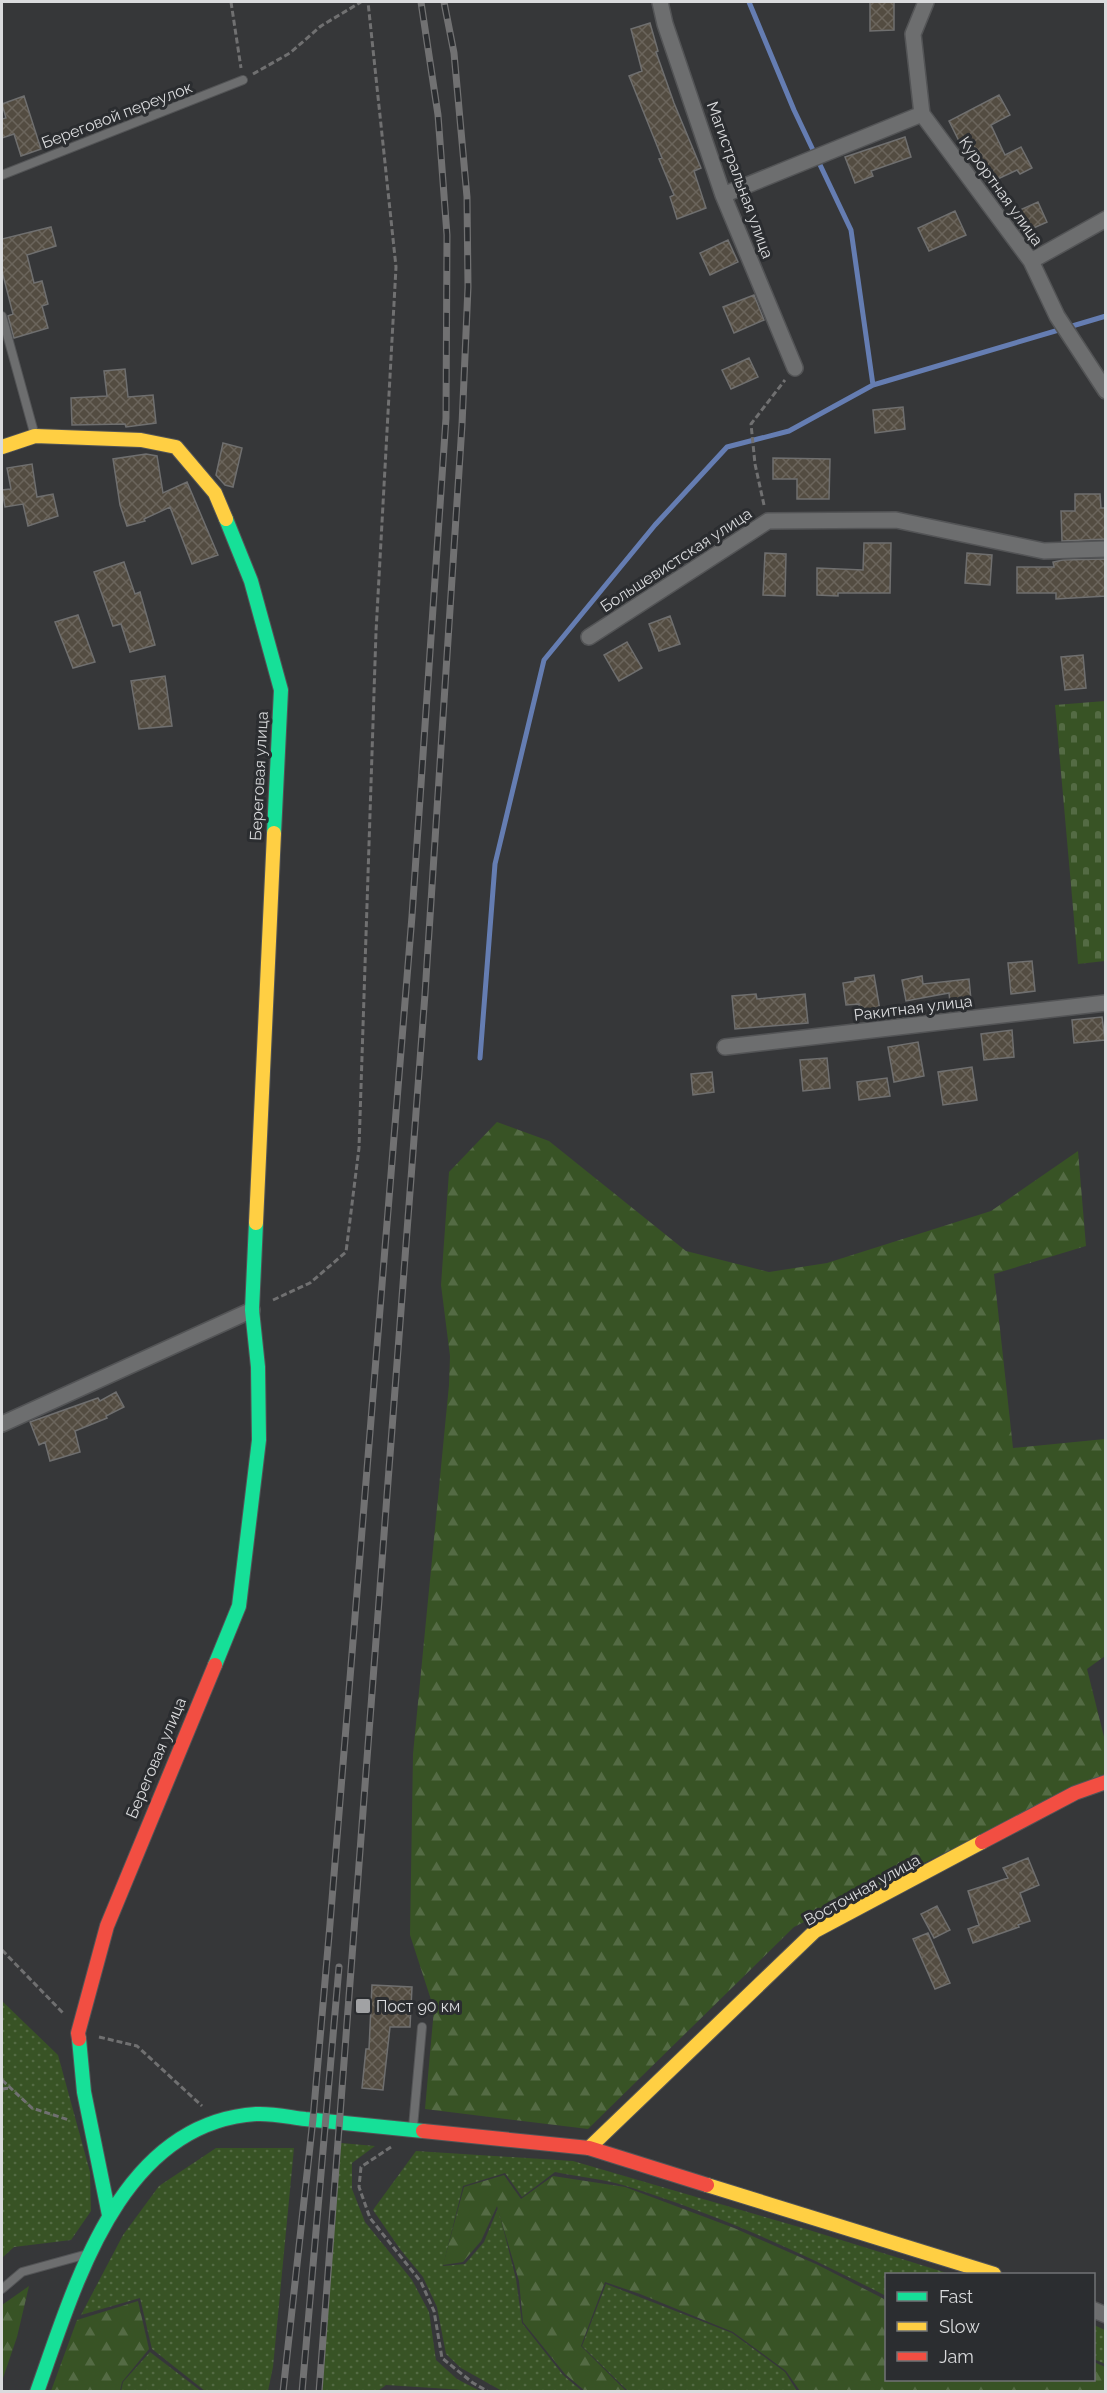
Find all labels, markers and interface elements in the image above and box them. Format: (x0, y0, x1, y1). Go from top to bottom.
street label: Береговой переулок (39, 77, 195, 153)
street label: Магистральная улица (703, 99, 777, 261)
street label: Курортная улица (955, 133, 1047, 249)
street label: Большевистская улица (597, 504, 755, 616)
street label: Береговая улица (246, 711, 272, 841)
street label: Ракитная улица (853, 991, 973, 1025)
street label: Береговая улица (122, 1695, 190, 1821)
street label: Восточная улица (801, 1850, 923, 1930)
marker: Пост 90 км (354, 1997, 372, 2015)
place label: Пост 90 км (376, 1997, 460, 2016)
legend (885, 2273, 1095, 2381)
text: Fast (939, 2286, 973, 2307)
text: Slow (939, 2316, 980, 2337)
text: Jam (939, 2346, 974, 2367)

